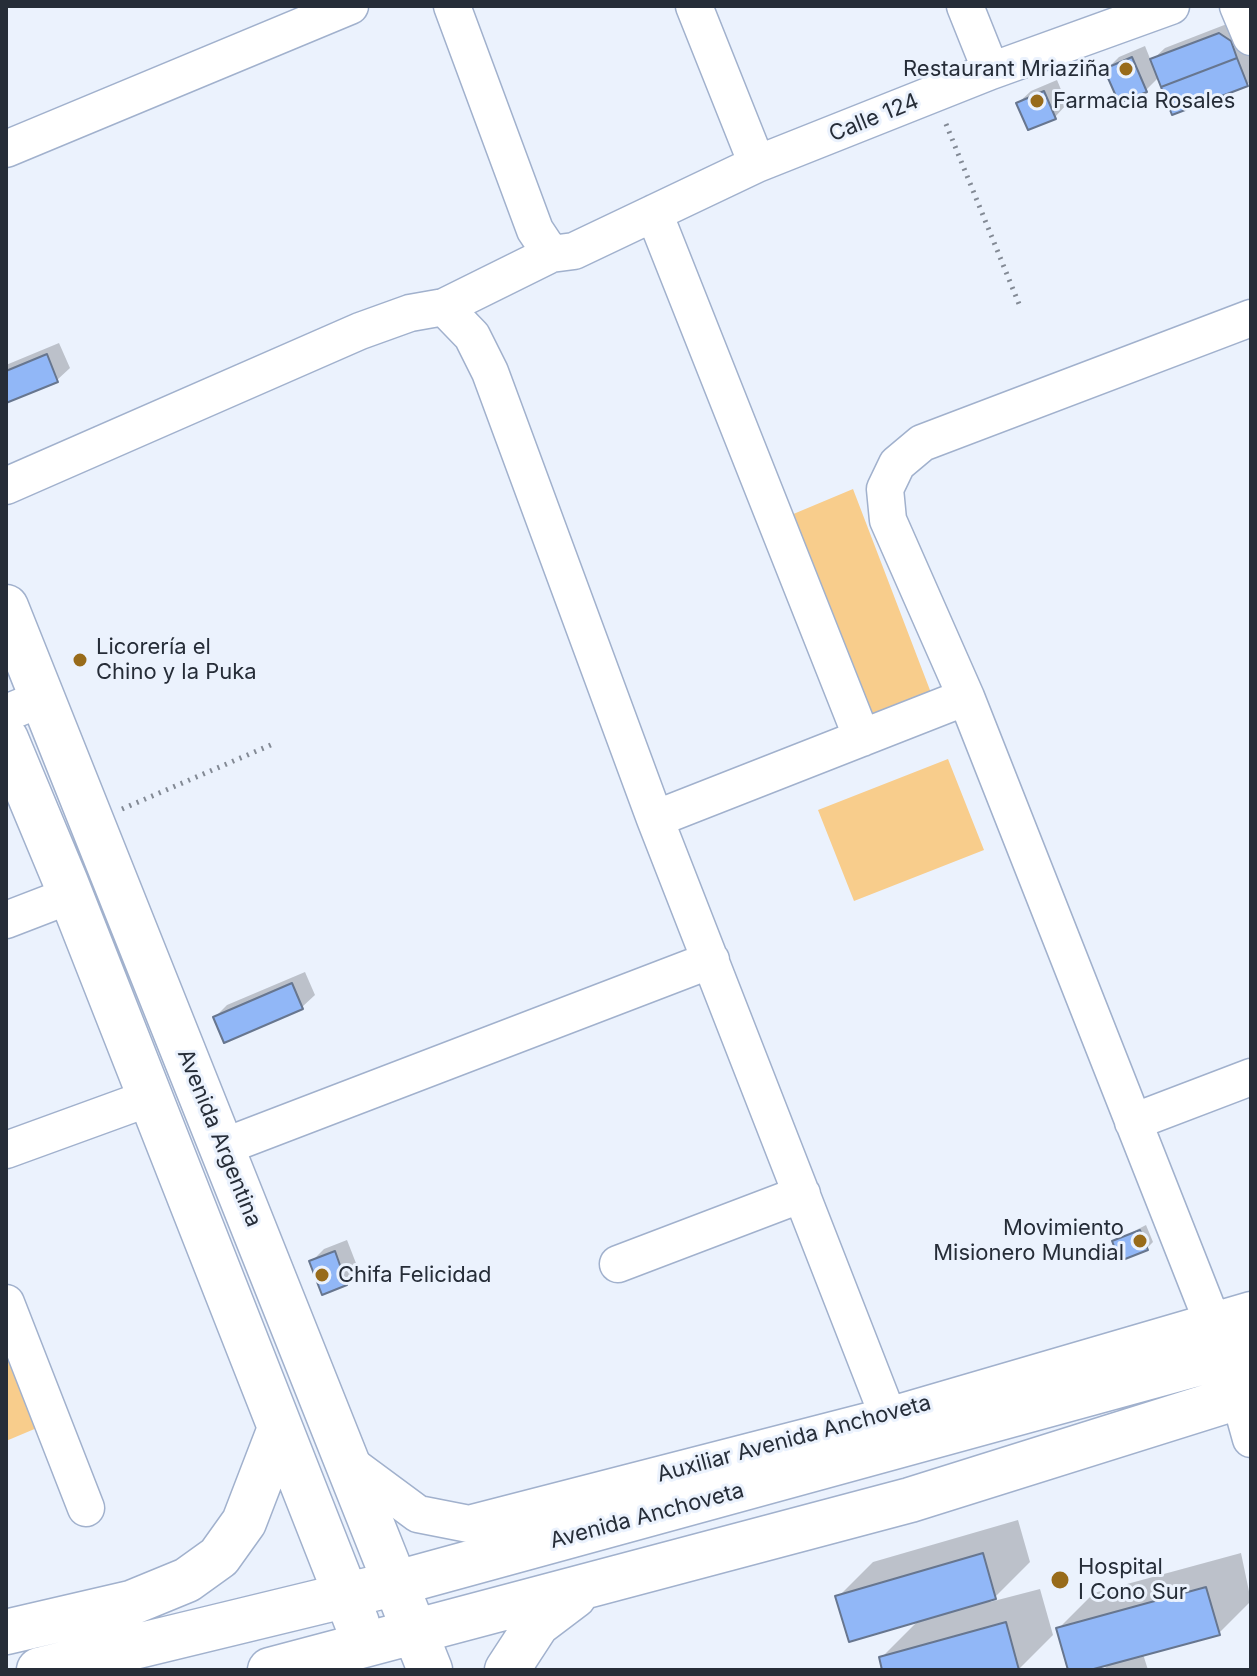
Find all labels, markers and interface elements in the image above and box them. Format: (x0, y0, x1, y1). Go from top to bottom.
place label: Restaurant Mriaziña (903, 56, 1110, 82)
marker: Restaurant Mriaziña (1117, 60, 1135, 78)
street label: Calle 124 (825, 88, 923, 148)
place label: Farmacia Rosales (1053, 88, 1235, 114)
marker: Farmacia Rosales (1028, 92, 1046, 110)
place label: Licorería el Chino y la Puka (96, 634, 257, 686)
marker: Licorería el Chino y la Puka (71, 651, 89, 669)
street label: Avenida Argentina (171, 1045, 267, 1231)
place label: Movimiento Misionero Mundial (933, 1215, 1124, 1266)
marker: Movimiento Misionero Mundial (1131, 1232, 1149, 1250)
place label: Chifa Felicidad (338, 1262, 492, 1288)
marker: Chifa Felicidad (313, 1266, 331, 1284)
street label: Auxiliar Avenida Anchoveta (654, 1390, 934, 1488)
street label: Avenida Anchoveta (547, 1477, 747, 1555)
place label: Hospital I Cono Sur (1078, 1554, 1187, 1606)
marker: Hospital I Cono Sur (1049, 1569, 1071, 1591)

